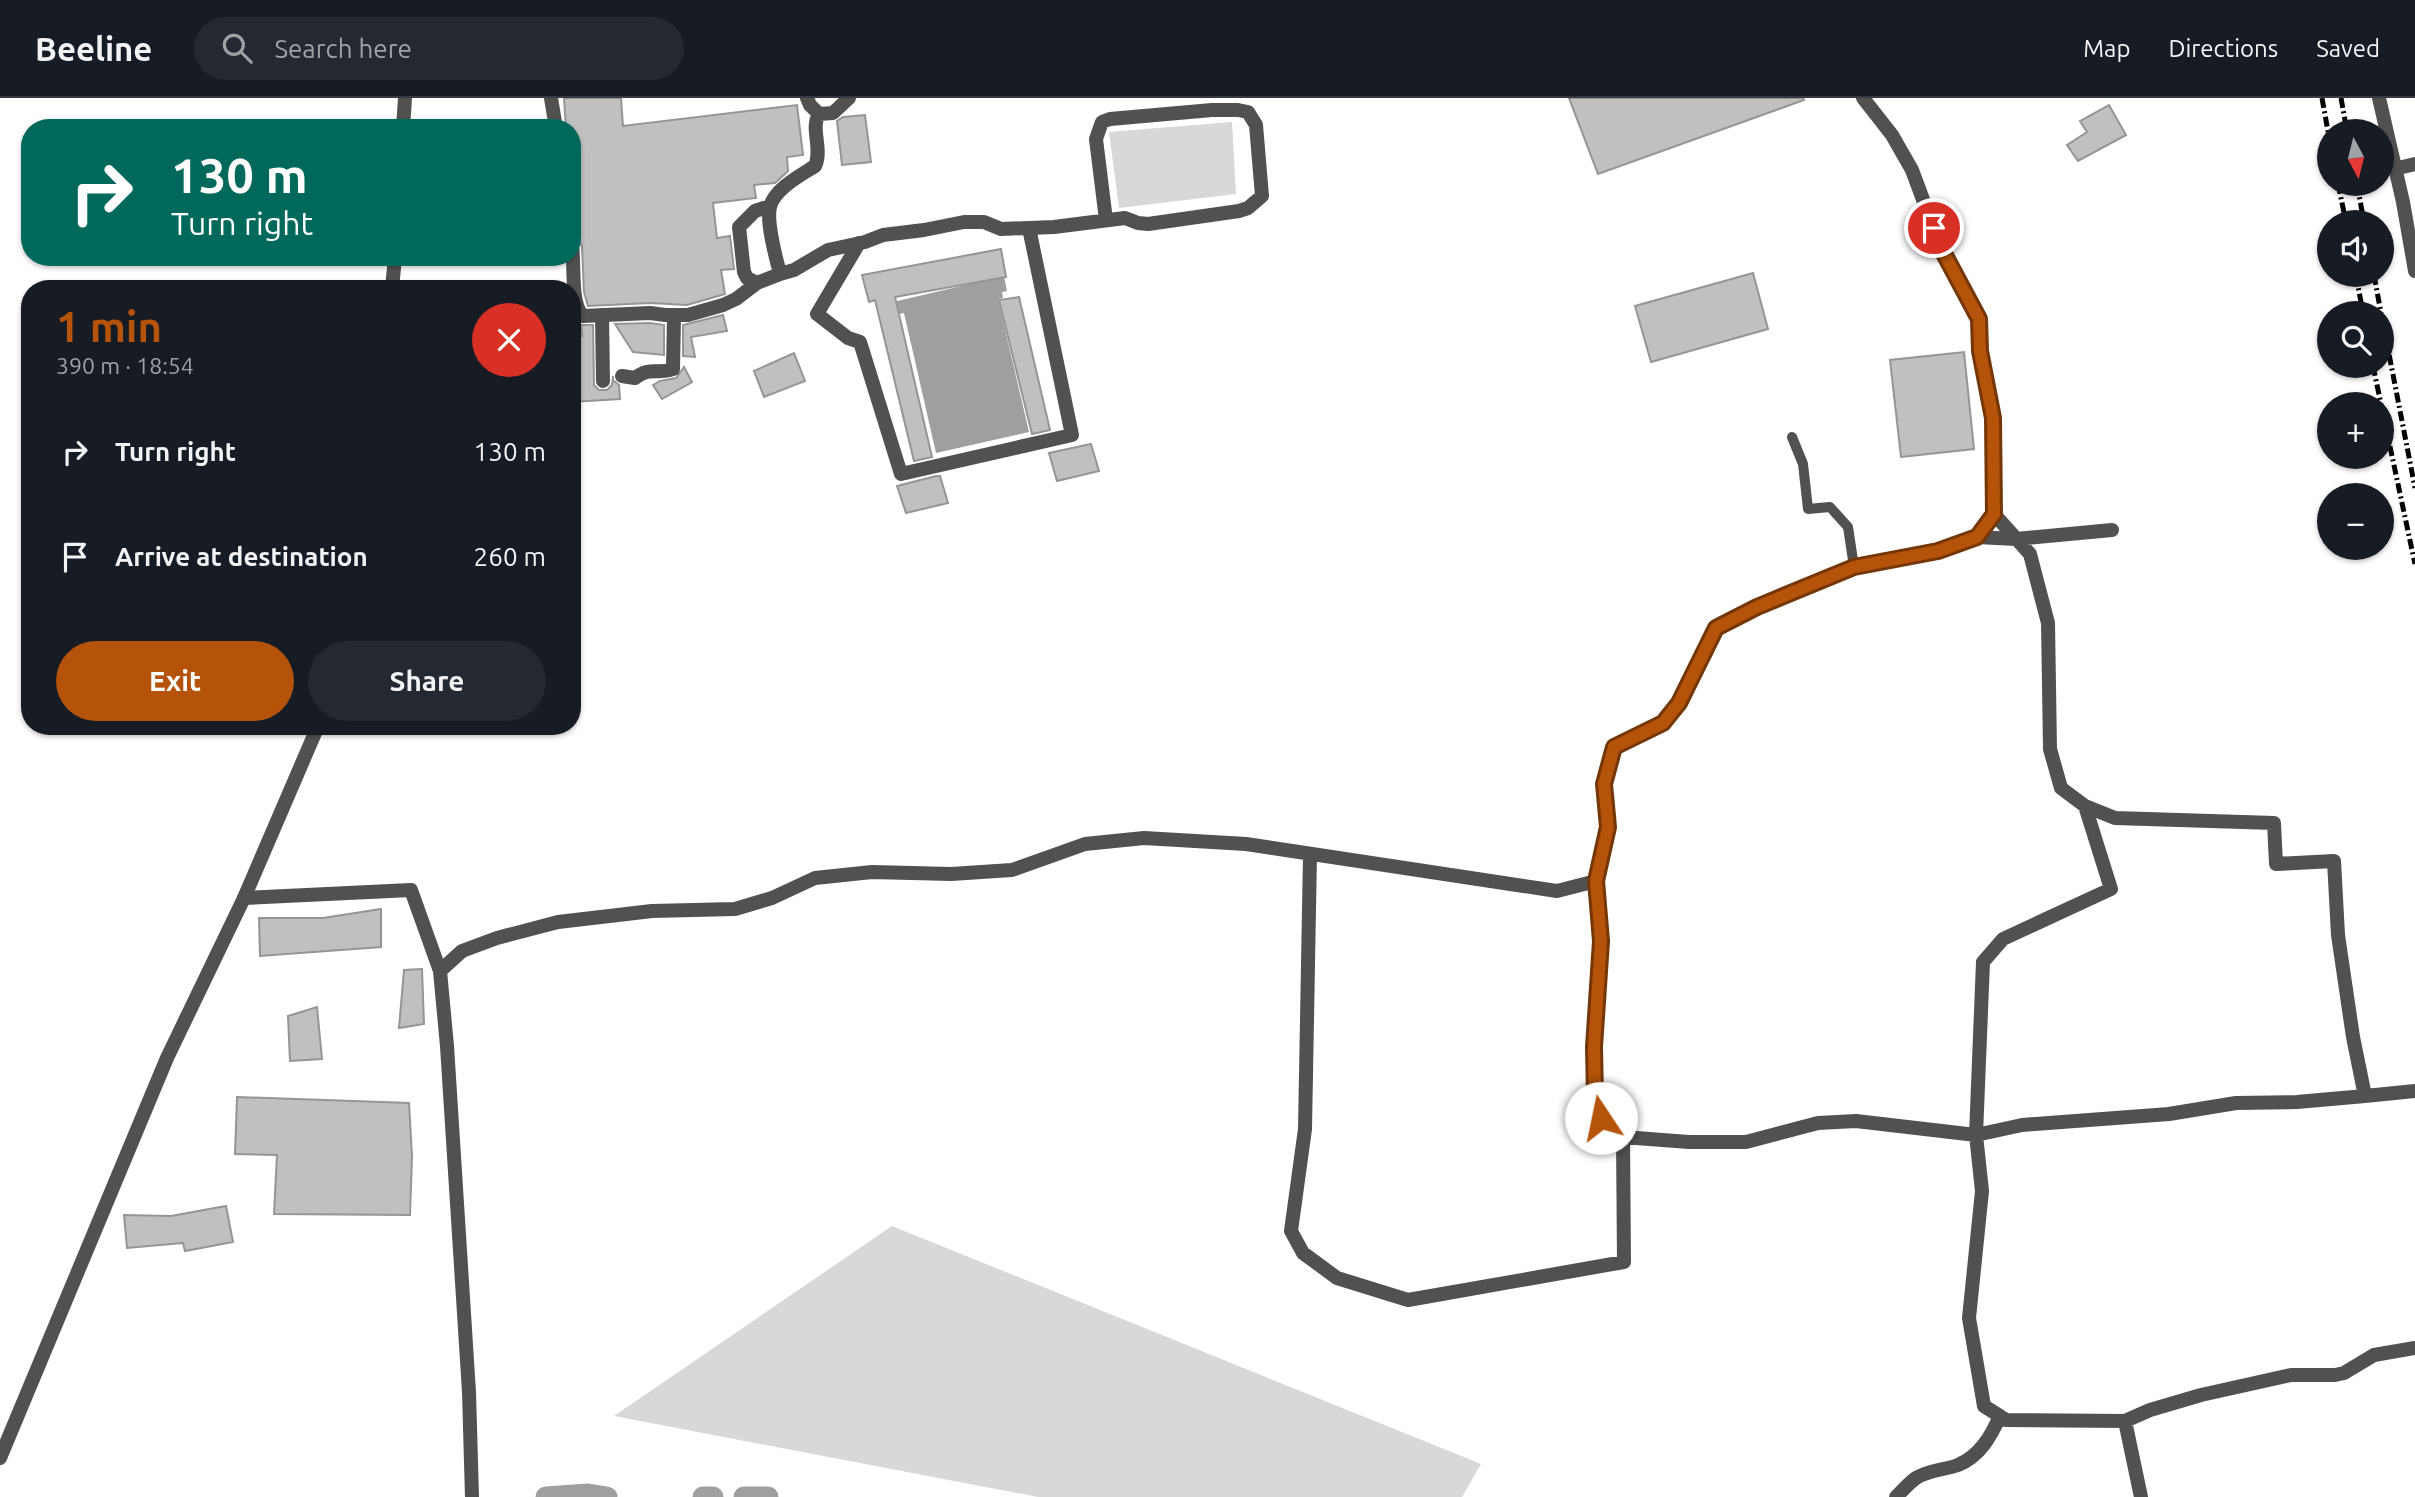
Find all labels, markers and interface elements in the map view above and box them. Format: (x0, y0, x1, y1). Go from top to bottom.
search box (194, 17, 684, 80)
icon: search (218, 29, 256, 67)
text: Beeline (35, 30, 152, 67)
text: Search here (274, 34, 412, 63)
text: Map (2083, 35, 2130, 62)
text: Directions (2168, 35, 2278, 62)
text: Saved (2316, 35, 2380, 62)
north arrow (2317, 119, 2394, 196)
map controls (2317, 119, 2394, 560)
icon: right (56, 147, 147, 238)
text: 130 m (171, 147, 308, 202)
pin (1904, 198, 1964, 258)
text: Turn right (171, 205, 313, 241)
icon: arrive (1915, 209, 1953, 247)
button: sound (2317, 210, 2394, 287)
button: search (2317, 301, 2394, 378)
text: 1 min (56, 303, 162, 350)
button: close (472, 303, 546, 377)
text: 390 m · 18:54 (56, 353, 194, 378)
button: + (2317, 392, 2394, 469)
icon: right (56, 433, 94, 471)
text: Turn right (115, 437, 236, 466)
text: 130 m (474, 437, 546, 466)
button: − (2317, 483, 2394, 560)
icon: arrive (56, 538, 94, 576)
text: Arrive at destination (115, 542, 368, 571)
text: 260 m (474, 542, 546, 571)
button: Exit (56, 641, 294, 721)
button: Share (308, 641, 546, 721)
position arrow (1564, 1081, 1638, 1155)

